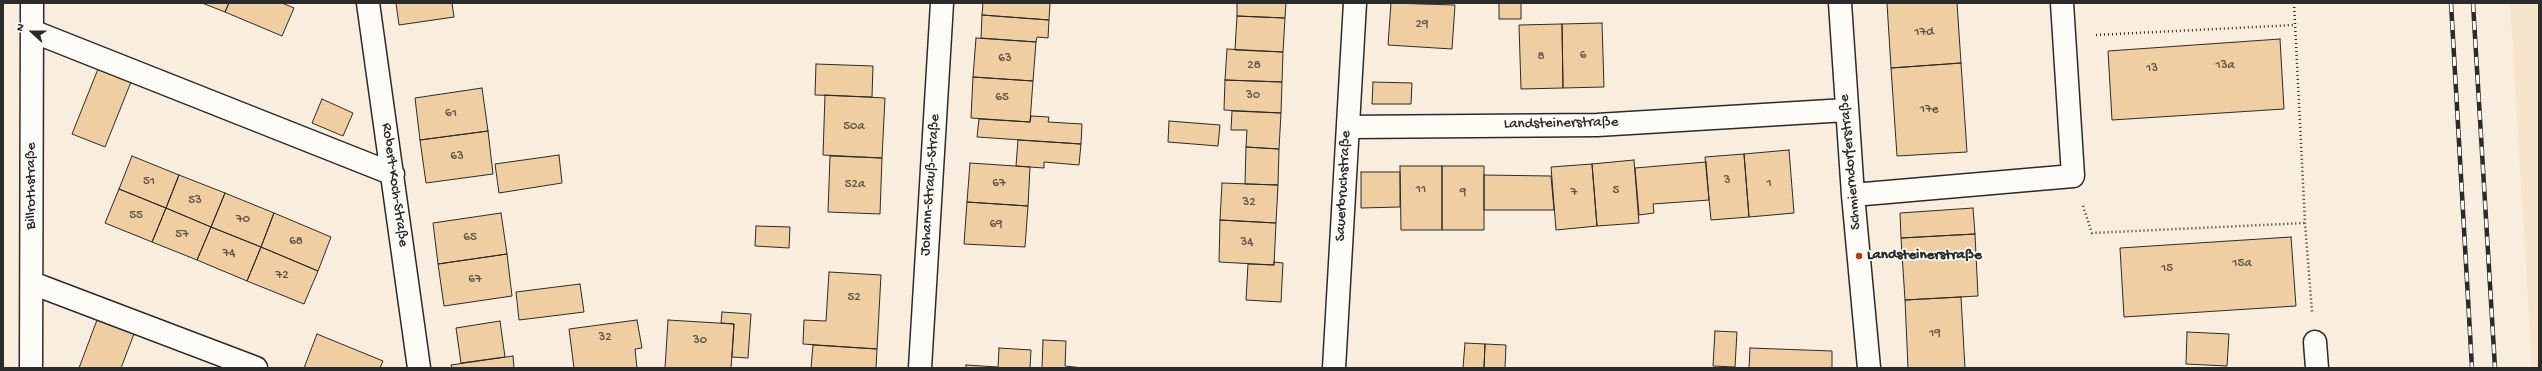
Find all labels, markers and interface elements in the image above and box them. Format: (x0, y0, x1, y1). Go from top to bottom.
north arrow (12, 12, 52, 52)
house number: 29 (1416, 17, 1428, 33)
text: N (14, 22, 28, 33)
house number: 17d (1914, 25, 1934, 41)
house number: 6 (1580, 48, 1586, 64)
house number: 8 (1537, 49, 1545, 65)
house number: 63 (998, 51, 1012, 67)
house number: 28 (1247, 58, 1261, 74)
house number: 13a (2215, 58, 2235, 74)
house number: 13 (2146, 61, 2158, 77)
house number: 30 (1246, 88, 1260, 104)
house number: 65 (995, 90, 1009, 106)
street label: Schmierndorferstraße (1836, 94, 1866, 230)
house number: 17e (1920, 102, 1938, 118)
house number: 61 (445, 106, 457, 122)
street label: Johann-Strauß-Straße (917, 113, 945, 257)
street label: Landsteinerstraße (1504, 114, 1618, 134)
house number: 50a (843, 119, 865, 135)
street label: Robert-Koch-Straße (376, 122, 412, 248)
street label: Sauerbruchstraße (1332, 130, 1356, 242)
street label: Billrothstraße (23, 143, 41, 229)
house number: 63 (450, 149, 464, 165)
house number: 3 (1724, 173, 1730, 189)
house number: 51 (143, 174, 155, 190)
house number: 67 (992, 176, 1006, 192)
house number: 1 (1766, 176, 1772, 192)
house number: 52a (845, 177, 865, 193)
house number: 11 (1416, 182, 1426, 198)
house number: 5 (1613, 183, 1619, 199)
house number: 9 (1460, 185, 1466, 201)
house number: 7 (1571, 185, 1577, 201)
house number: 53 (188, 193, 202, 209)
house number: 32 (1242, 195, 1256, 211)
house number: 55 (129, 208, 143, 224)
house number: 70 (236, 212, 250, 228)
house number: 69 (989, 217, 1003, 233)
house number: 57 (175, 227, 189, 243)
house number: 65 (463, 230, 477, 246)
house number: 68 (289, 234, 303, 250)
house number: 34 (1241, 235, 1253, 251)
house number: 74 (223, 246, 235, 262)
place label: Landsteinerstraße (1867, 247, 1982, 265)
marker: Landsteinerstraße (1854, 251, 1864, 261)
house number: 15a (2232, 256, 2252, 272)
house number: 15 (2161, 261, 2173, 277)
house number: 72 (275, 268, 289, 284)
house number: 67 (468, 272, 482, 288)
house number: 52 (847, 290, 861, 306)
house number: 19 (1929, 326, 1941, 342)
house number: 32 (598, 330, 612, 346)
house number: 30 (693, 333, 707, 349)

